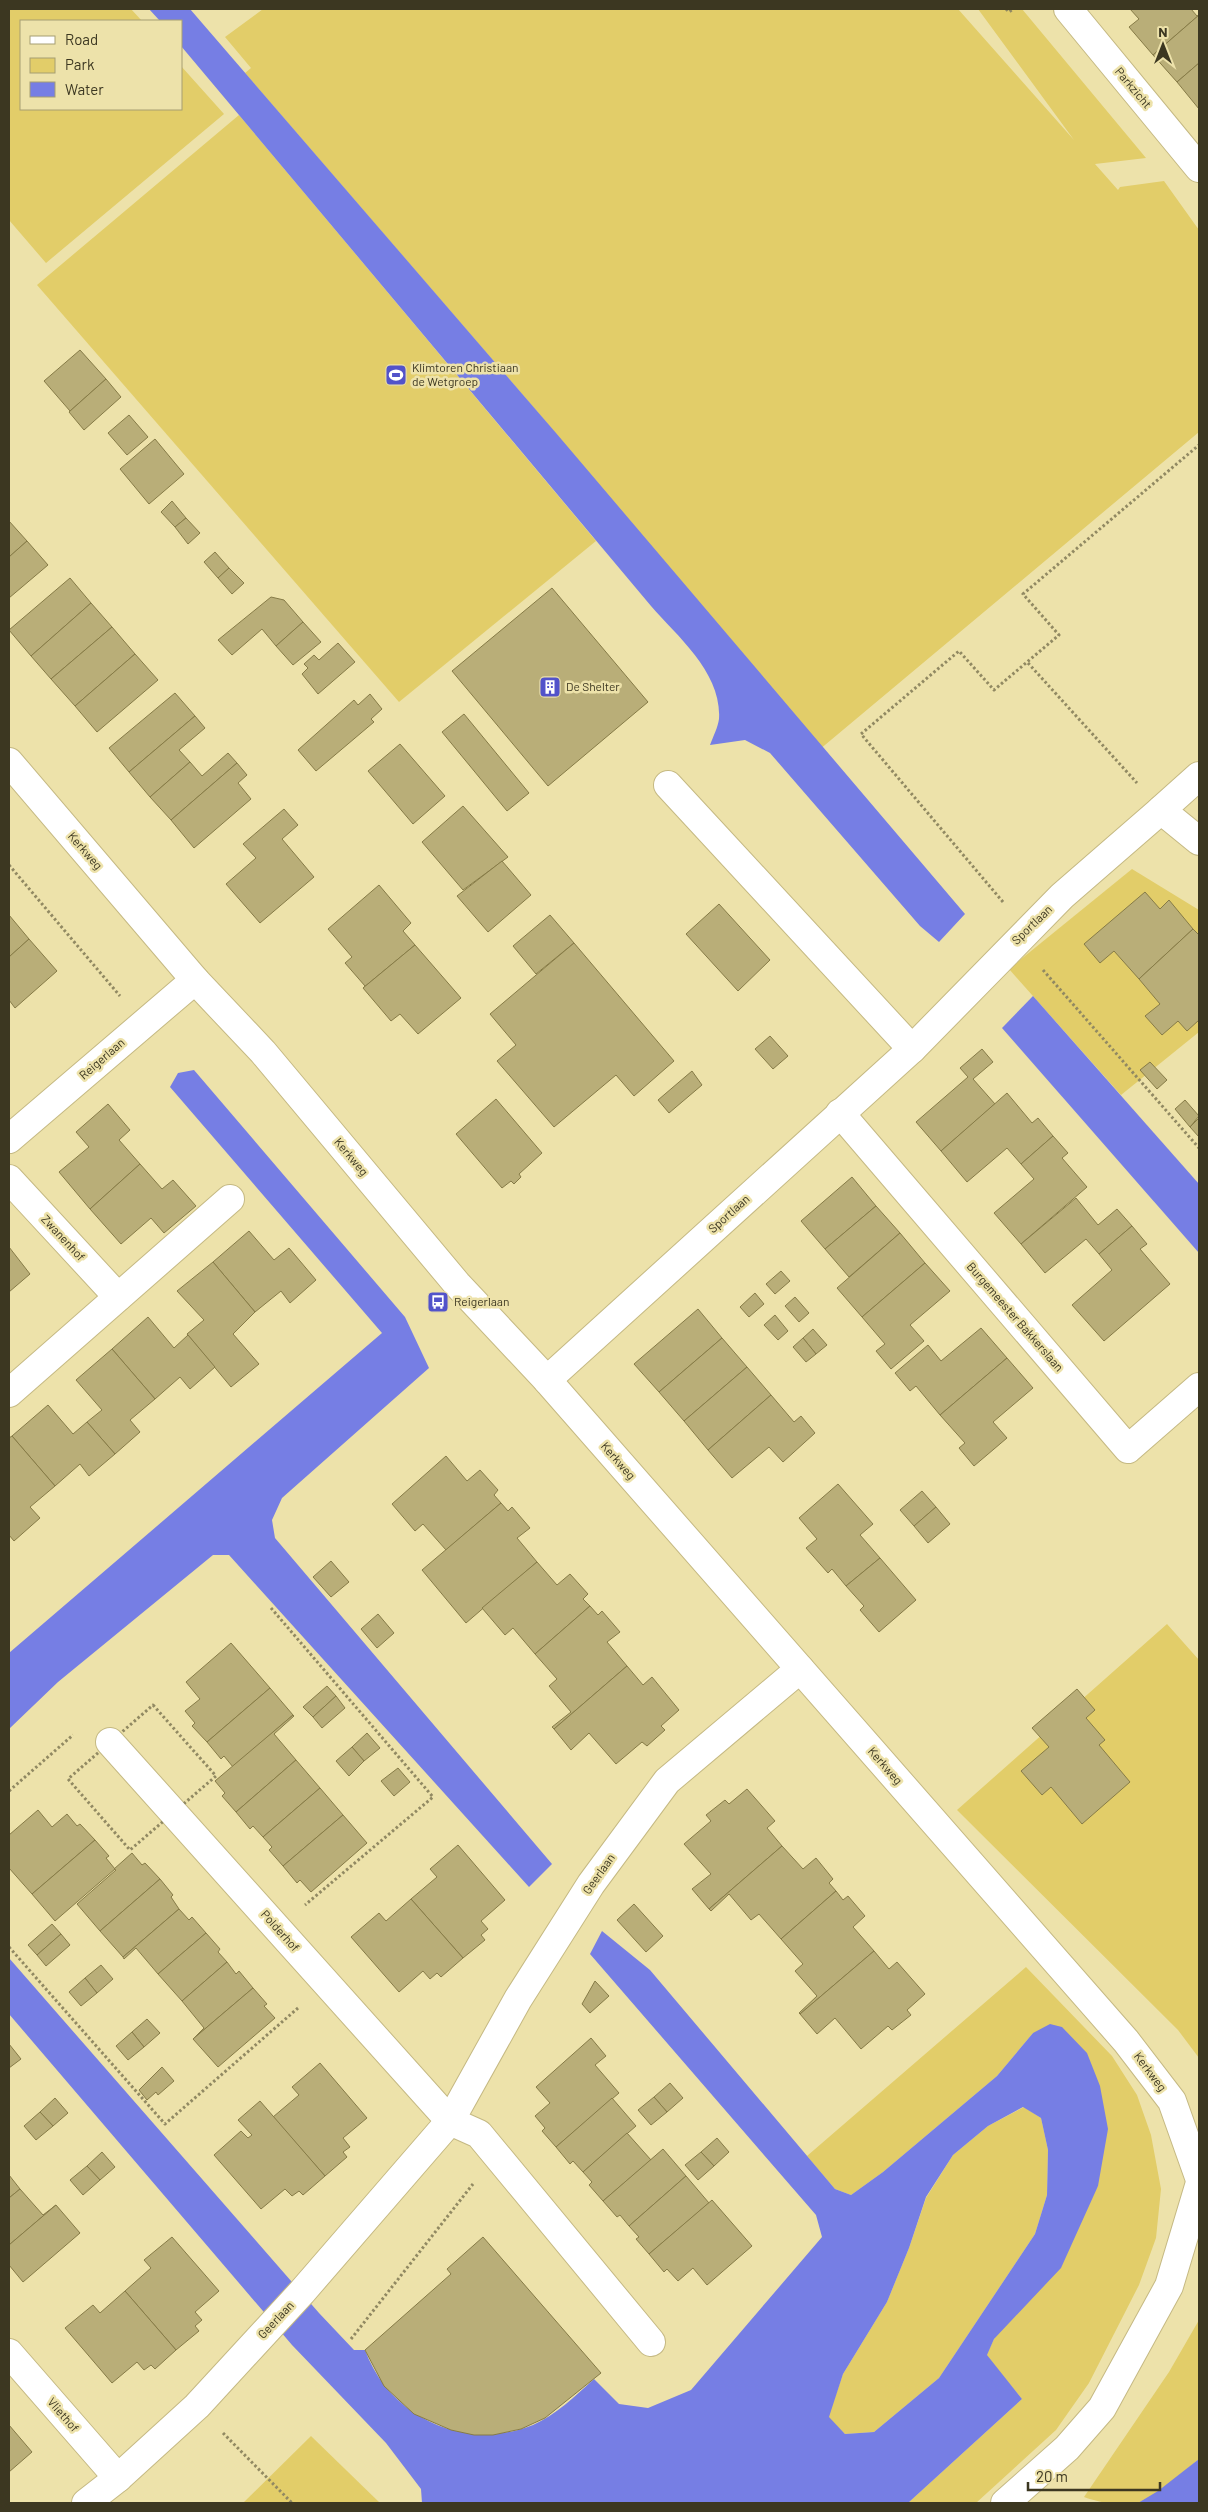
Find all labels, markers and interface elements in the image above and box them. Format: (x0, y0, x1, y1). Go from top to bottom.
legend (20, 20, 182, 110)
north arrow (1138, 20, 1188, 70)
text: N (1158, 23, 1168, 40)
text: Road (65, 30, 98, 48)
text: Park (65, 55, 95, 73)
street label: Parkzicht (1113, 64, 1155, 111)
text: Water (65, 80, 104, 98)
place label: Klimtoren Christiaan de Wetgroep (412, 360, 518, 388)
sports icon: Klimtoren Christiaan de Wetgroep (384, 363, 408, 387)
building icon: De Shelter (538, 675, 562, 699)
place label: De Shelter (566, 679, 620, 693)
street label: Kerkweg (66, 829, 106, 872)
street label: Sportlaan (1008, 902, 1054, 947)
street label: Reigerlaan (76, 1035, 127, 1082)
street label: Kerkweg (332, 1135, 372, 1178)
street label: Sportlaan (705, 1191, 752, 1235)
street label: Zwanenhof (39, 1211, 88, 1263)
street label: Burgemeester Bakkerslaan (965, 1259, 1067, 1374)
bus stop icon: Reigerlaan (426, 1290, 450, 1314)
place label: Reigerlaan (454, 1294, 509, 1308)
street label: Kerkweg (599, 1439, 639, 1482)
street label: Kerkweg (866, 1744, 906, 1787)
street label: Geerlaan (579, 1851, 617, 1896)
street label: Polderhof (259, 1907, 303, 1954)
street label: Kerkweg (1132, 2049, 1170, 2094)
street label: Geerlaan (254, 2298, 296, 2341)
street label: Vliethof (45, 2394, 82, 2434)
scale bar (1028, 2460, 1160, 2492)
text: 20 m (1036, 2467, 1068, 2485)

